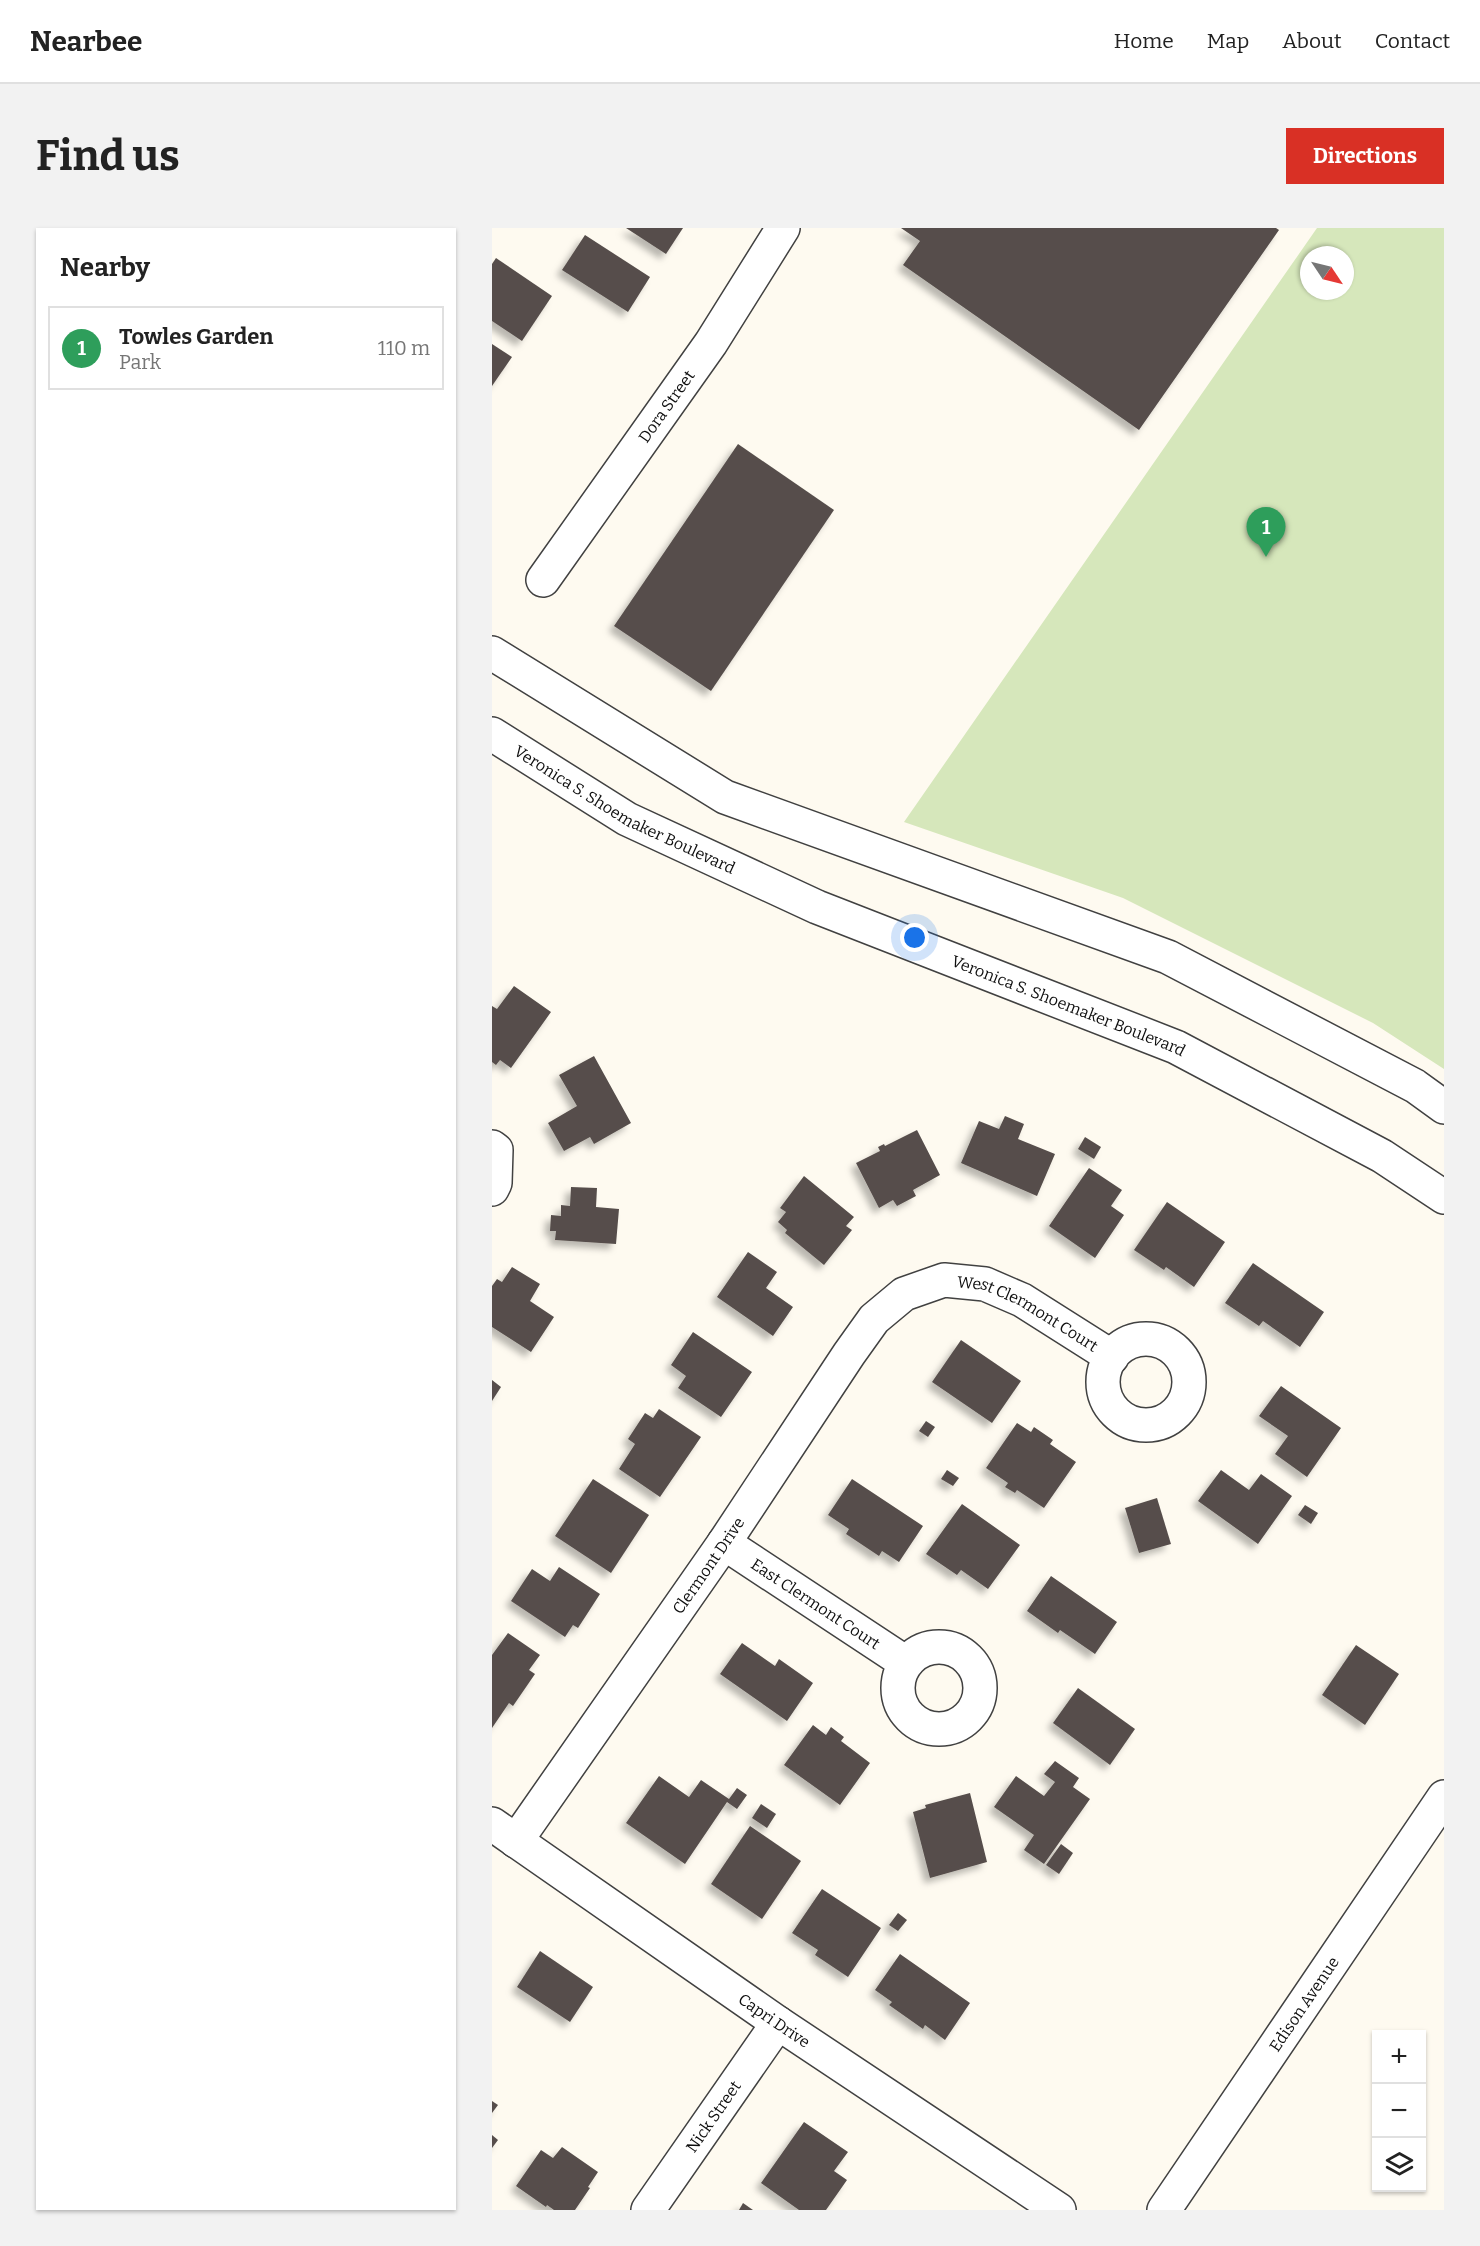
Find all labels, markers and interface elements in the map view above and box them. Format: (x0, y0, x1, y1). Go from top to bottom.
text: Nearbee (30, 25, 142, 58)
text: Home (1114, 28, 1174, 54)
text: Map (1207, 28, 1249, 54)
text: About (1282, 28, 1342, 54)
text: Contact (1375, 28, 1450, 54)
button: Directions (1286, 128, 1444, 184)
text: Find us (36, 131, 180, 181)
north arrow (1300, 246, 1354, 300)
text: Nearby (60, 252, 150, 283)
text: Towles Garden (119, 323, 273, 350)
text: 1 (77, 336, 86, 360)
text: 110 m (378, 336, 430, 360)
text: Park (119, 350, 161, 374)
street label: Dora Street (634, 366, 698, 446)
pin: 1 (1246, 508, 1286, 557)
street label: Veronica S. Shoemaker Boulevard (511, 741, 739, 878)
your location (900, 923, 929, 952)
street label: Veronica S. Shoemaker Boulevard (949, 951, 1189, 1060)
street label: West Clermont Court (956, 1272, 1102, 1355)
street label: Clermont Drive (668, 1513, 748, 1617)
street label: East Clermont Court (748, 1554, 884, 1653)
street label: Edison Avenue (1265, 1953, 1343, 2055)
street label: Capri Drive (735, 1989, 814, 2051)
map controls (1372, 2030, 1426, 2192)
button: + (1372, 2030, 1426, 2084)
street label: Nick Street (682, 2077, 745, 2156)
button: − (1372, 2084, 1426, 2138)
button: layers (1372, 2138, 1426, 2192)

